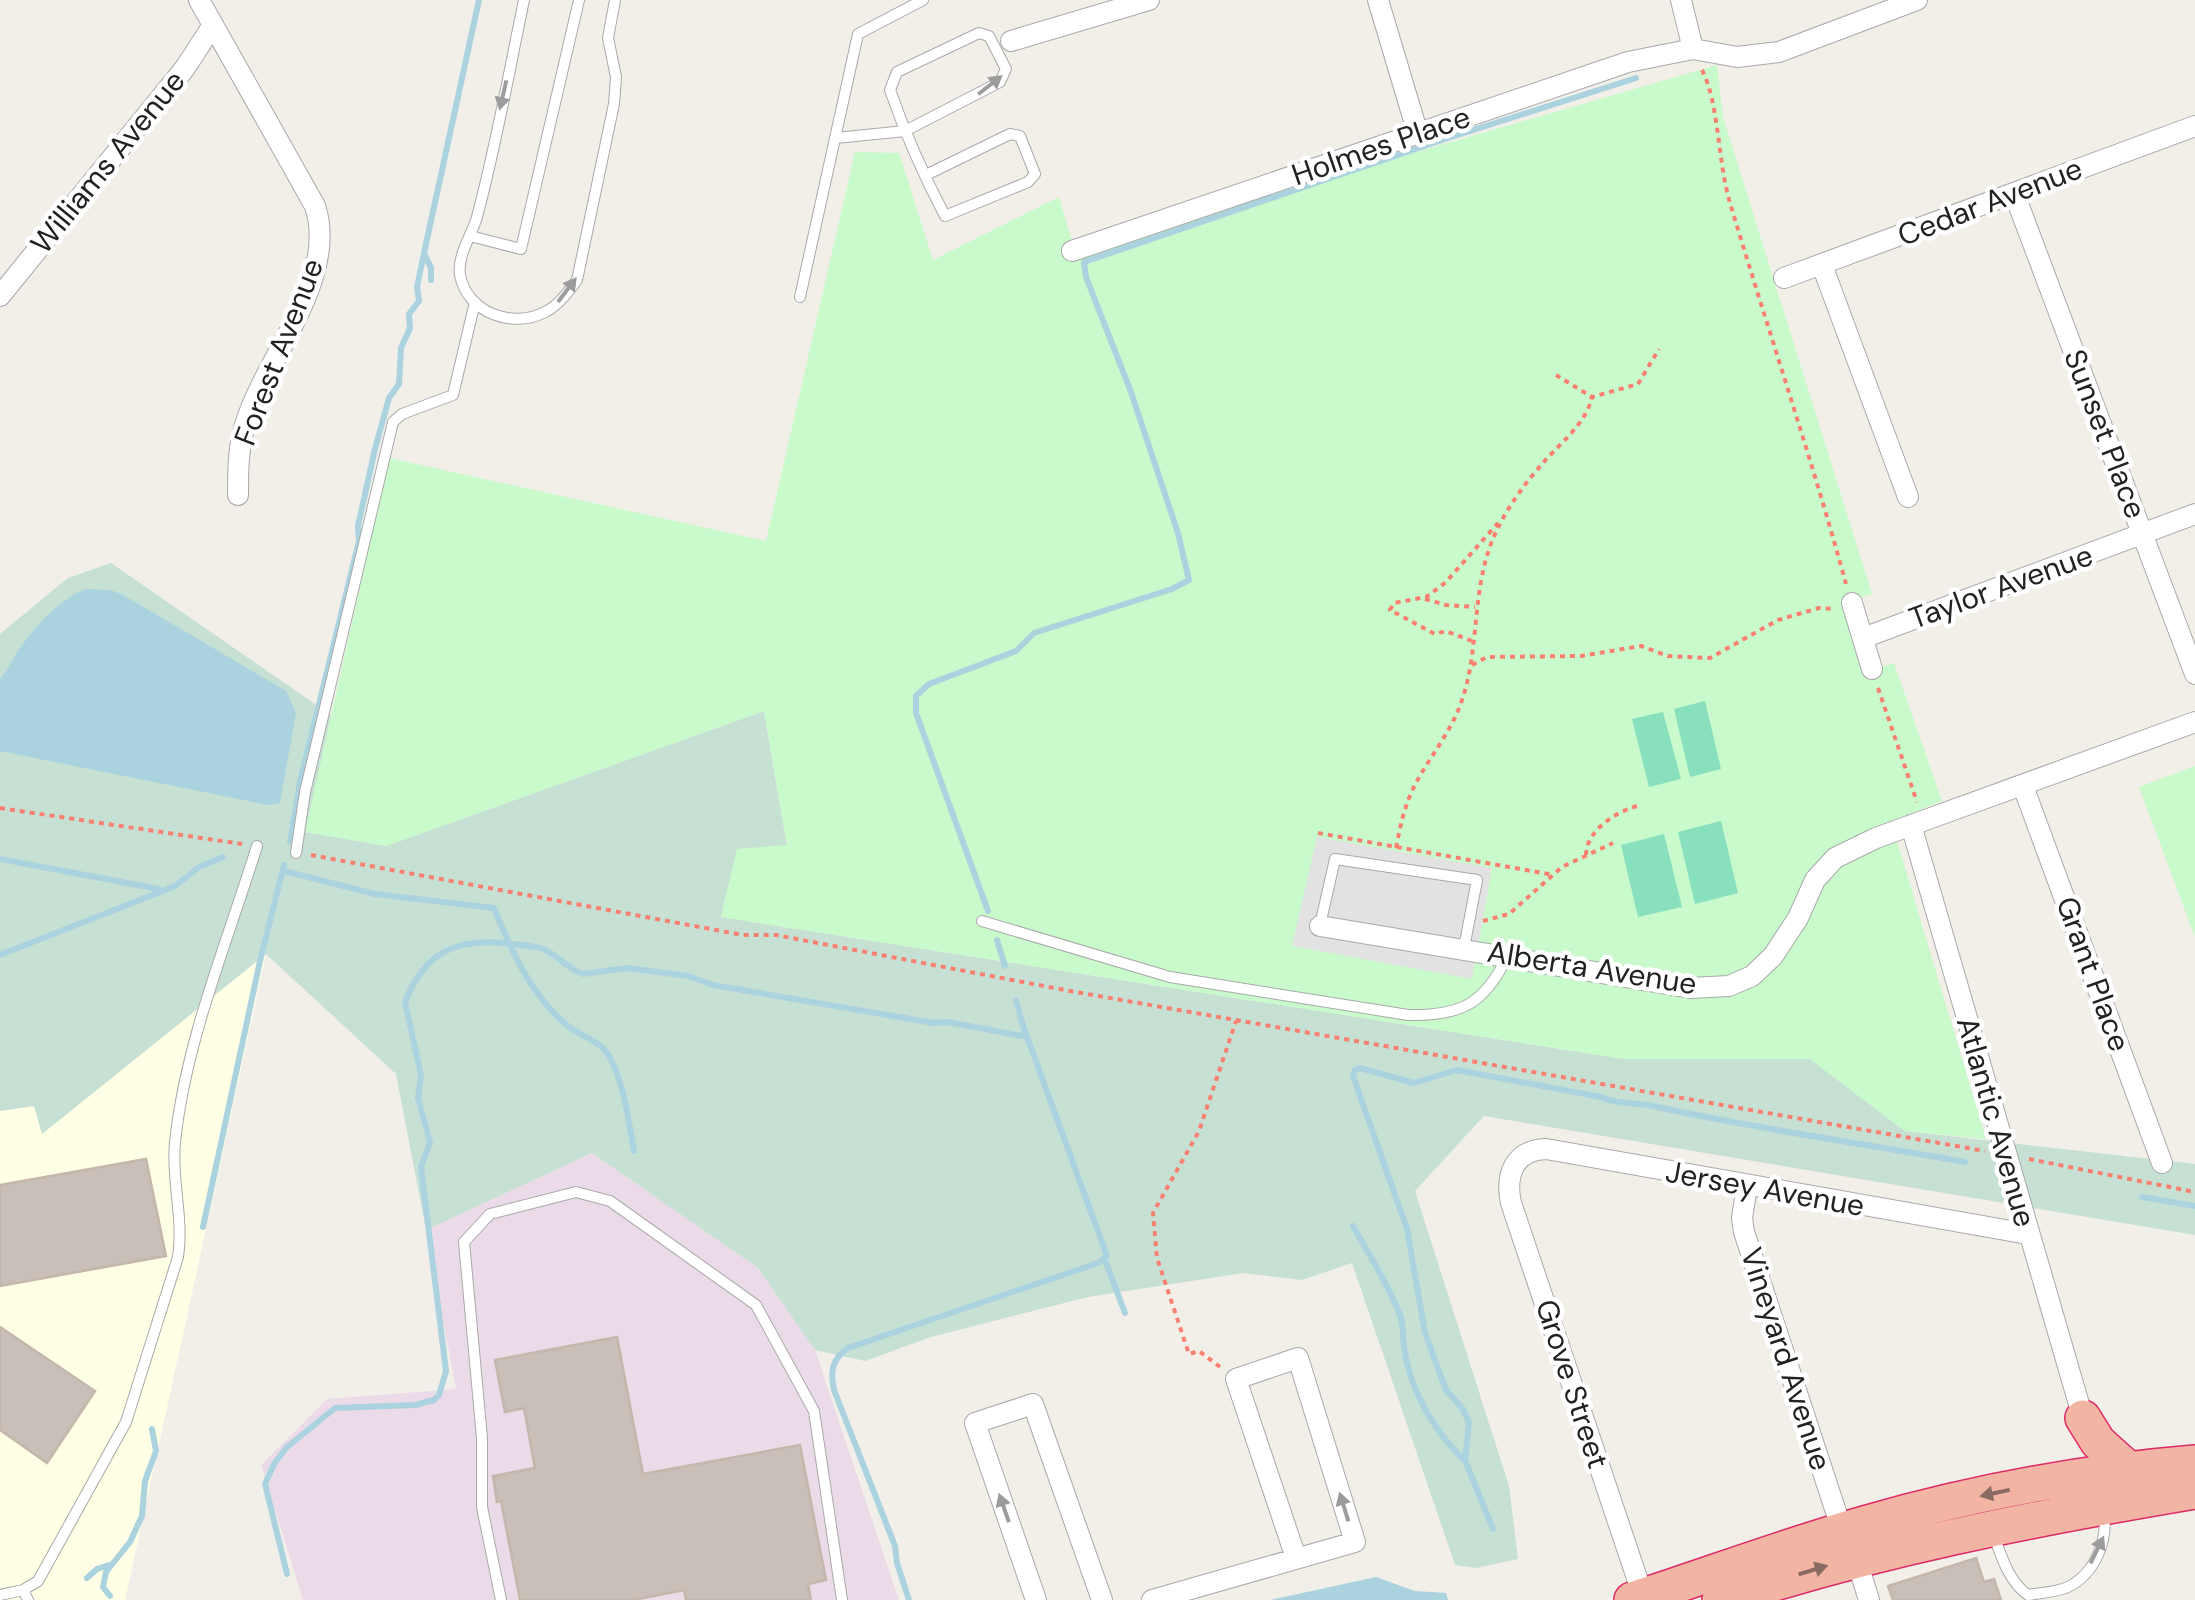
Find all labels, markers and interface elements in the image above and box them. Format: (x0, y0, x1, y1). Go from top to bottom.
street label: Williams Avenue (22, 62, 194, 261)
one-way arrow (976, 75, 1002, 96)
one-way arrow (495, 80, 511, 111)
street label: Holmes Place (1286, 97, 1475, 194)
street label: Cedar Avenue (1892, 148, 2088, 255)
street label: Forest Avenue (225, 253, 332, 451)
one-way arrow (557, 277, 578, 303)
street label: Sunset Place (2055, 344, 2156, 524)
street label: Taylor Avenue (1904, 535, 2098, 638)
street label: Grant Place (2047, 891, 2139, 1056)
street label: Alberta Avenue (1485, 932, 1700, 1003)
street label: Atlantic Avenue (1948, 1012, 2045, 1231)
street label: Jersey Avenue (1663, 1152, 1868, 1225)
street label: Vineyard Avenue (1732, 1242, 1841, 1475)
street label: Grove Street (1527, 1294, 1618, 1473)
one-way arrow (1979, 1486, 2010, 1502)
one-way arrow (1336, 1491, 1351, 1522)
one-way arrow (996, 1492, 1011, 1522)
one-way arrow (2089, 1535, 2106, 1564)
one-way arrow (1798, 1562, 1829, 1577)

